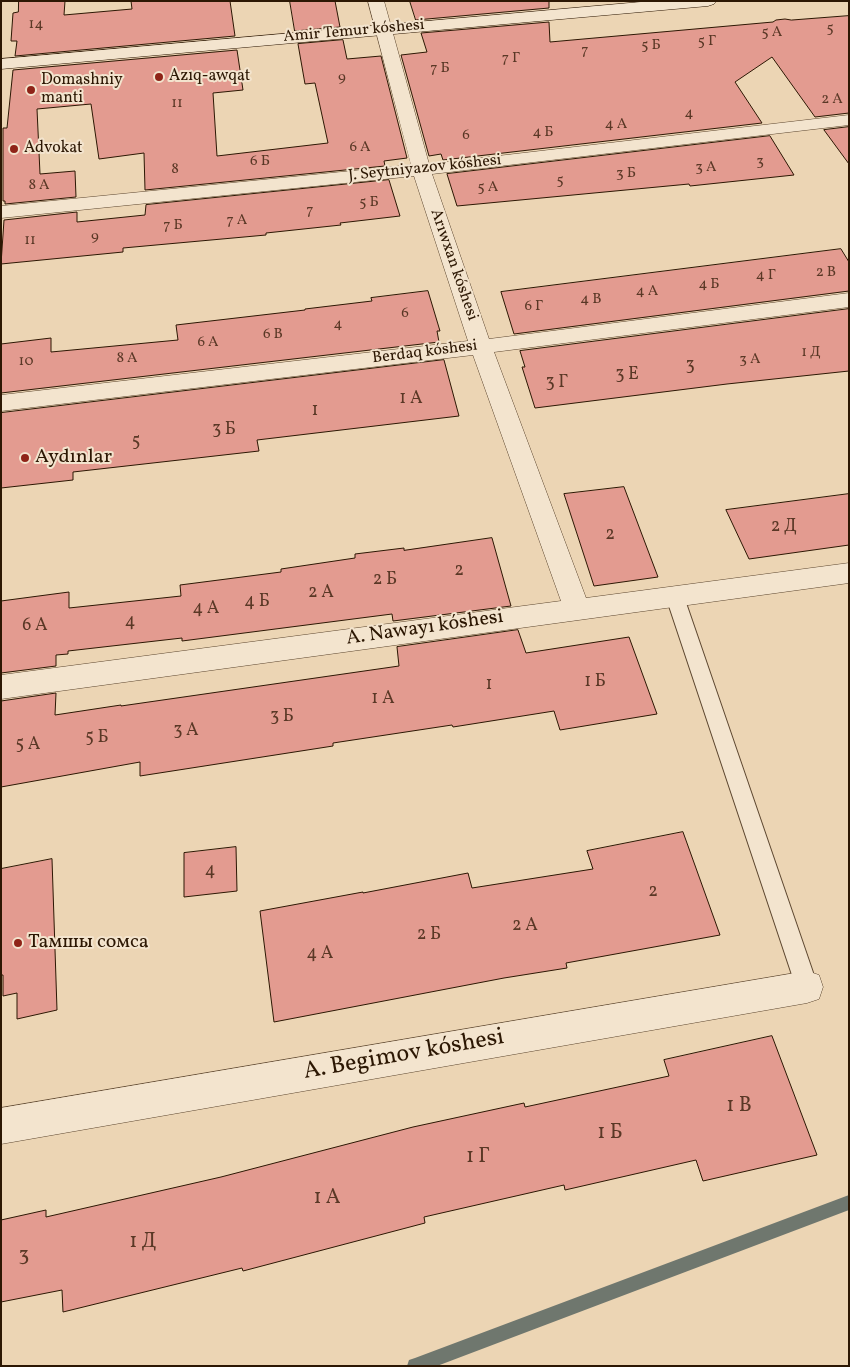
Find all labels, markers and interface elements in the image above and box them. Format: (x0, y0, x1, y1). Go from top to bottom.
house number: 14 (29, 16, 43, 34)
street label: Amir Temur kóshesi (283, 16, 425, 48)
house number: 5 (826, 20, 834, 38)
house number: 5 А (762, 24, 782, 42)
house number: 5 Г (698, 33, 716, 51)
house number: 5 Б (641, 37, 661, 55)
house number: 7 (581, 42, 589, 60)
house number: 7 Г (502, 50, 520, 68)
house number: 7 Б (430, 60, 450, 78)
place label: Azıq-awqat (169, 67, 250, 87)
house number: 9 (338, 69, 346, 87)
place label: Domashniy manti (41, 71, 123, 109)
marker: Azıq-awqat (153, 71, 165, 83)
marker: Domashniy manti (25, 84, 37, 96)
house number: 2 А (821, 91, 843, 109)
house number: 11 (171, 95, 183, 113)
house number: 4 (685, 105, 693, 123)
house number: 4 А (605, 116, 627, 134)
house number: 4 Б (532, 124, 554, 142)
house number: 6 (462, 127, 470, 145)
place label: Advokat (24, 139, 83, 159)
house number: 6 А (349, 139, 371, 157)
marker: Advokat (8, 143, 20, 155)
street label: J. Seytniyazov kóshesi (347, 151, 503, 187)
house number: 6 Б (250, 153, 270, 171)
house number: 3 (756, 153, 764, 171)
house number: 3 А (695, 159, 717, 177)
house number: 8 (171, 161, 179, 179)
house number: 3 Б (616, 165, 636, 183)
house number: 5 (556, 172, 564, 190)
house number: 8 А (28, 177, 50, 195)
house number: 5 А (478, 179, 498, 197)
house number: 5 Б (359, 194, 379, 212)
house number: 7 (306, 202, 314, 220)
street label: Arıwxan kóshesi (425, 207, 481, 323)
house number: 7 А (227, 212, 247, 230)
house number: 7 Б (163, 217, 183, 235)
house number: 9 (91, 228, 99, 246)
house number: 11 (24, 232, 36, 250)
house number: 2 В (816, 264, 836, 282)
house number: 4 Г (756, 267, 776, 285)
house number: 4 Б (698, 276, 720, 294)
house number: 4 А (636, 283, 658, 301)
house number: 4 В (580, 291, 602, 309)
house number: 6 Г (524, 298, 544, 316)
house number: 6 (401, 305, 409, 323)
house number: 4 (334, 316, 342, 334)
house number: 6 В (263, 326, 283, 344)
house number: 6 А (197, 334, 219, 352)
street label: Berdaq kóshesi (371, 337, 479, 369)
house number: 1 Д (801, 344, 821, 362)
house number: 8 А (116, 350, 138, 368)
house number: 3 А (739, 351, 761, 369)
house number: 10 (19, 353, 33, 371)
house number: 3 (685, 356, 695, 378)
house number: 3 Е (615, 365, 639, 387)
house number: 3 Г (546, 373, 568, 395)
house number: 1 А (399, 389, 423, 411)
house number: 1 (312, 401, 318, 423)
house number: 3 Б (212, 420, 236, 442)
house number: 5 (132, 432, 140, 454)
place label: Aydınlar (35, 446, 112, 470)
marker: Aydınlar (19, 452, 31, 464)
house number: 2 Д (771, 517, 797, 539)
house number: 2 (605, 525, 615, 547)
house number: 2 (454, 561, 464, 583)
house number: 2 Б (373, 570, 397, 592)
house number: 2 А (308, 583, 334, 605)
house number: 4 Б (244, 592, 270, 614)
house number: 4 А (192, 599, 220, 621)
street label: A. Nawayı kóshesi (345, 606, 505, 652)
house number: 4 (125, 612, 135, 634)
house number: 6 А (22, 616, 48, 638)
house number: 1 Б (584, 672, 606, 694)
house number: 1 (486, 675, 492, 697)
house number: 1 А (371, 689, 395, 711)
house number: 3 Б (270, 707, 294, 729)
house number: 3 А (173, 721, 199, 743)
house number: 5 Б (85, 728, 109, 750)
house number: 5 А (16, 735, 40, 757)
house number: 4 (205, 861, 215, 883)
house number: 2 (648, 882, 658, 904)
house number: 2 А (512, 916, 538, 938)
house number: 2 Б (417, 925, 441, 947)
place label: Тамшы сомса (28, 931, 149, 955)
marker: Тамшы сомса (12, 937, 24, 949)
house number: 4 А (306, 944, 334, 966)
street label: A. Begimov kóshesi (301, 1024, 507, 1088)
house number: 1 В (726, 1094, 752, 1120)
house number: 1 Б (597, 1121, 623, 1147)
house number: 1 Г (466, 1145, 490, 1171)
house number: 1 А (313, 1186, 341, 1212)
house number: 1 Д (129, 1230, 157, 1256)
house number: 3 (19, 1243, 29, 1269)

